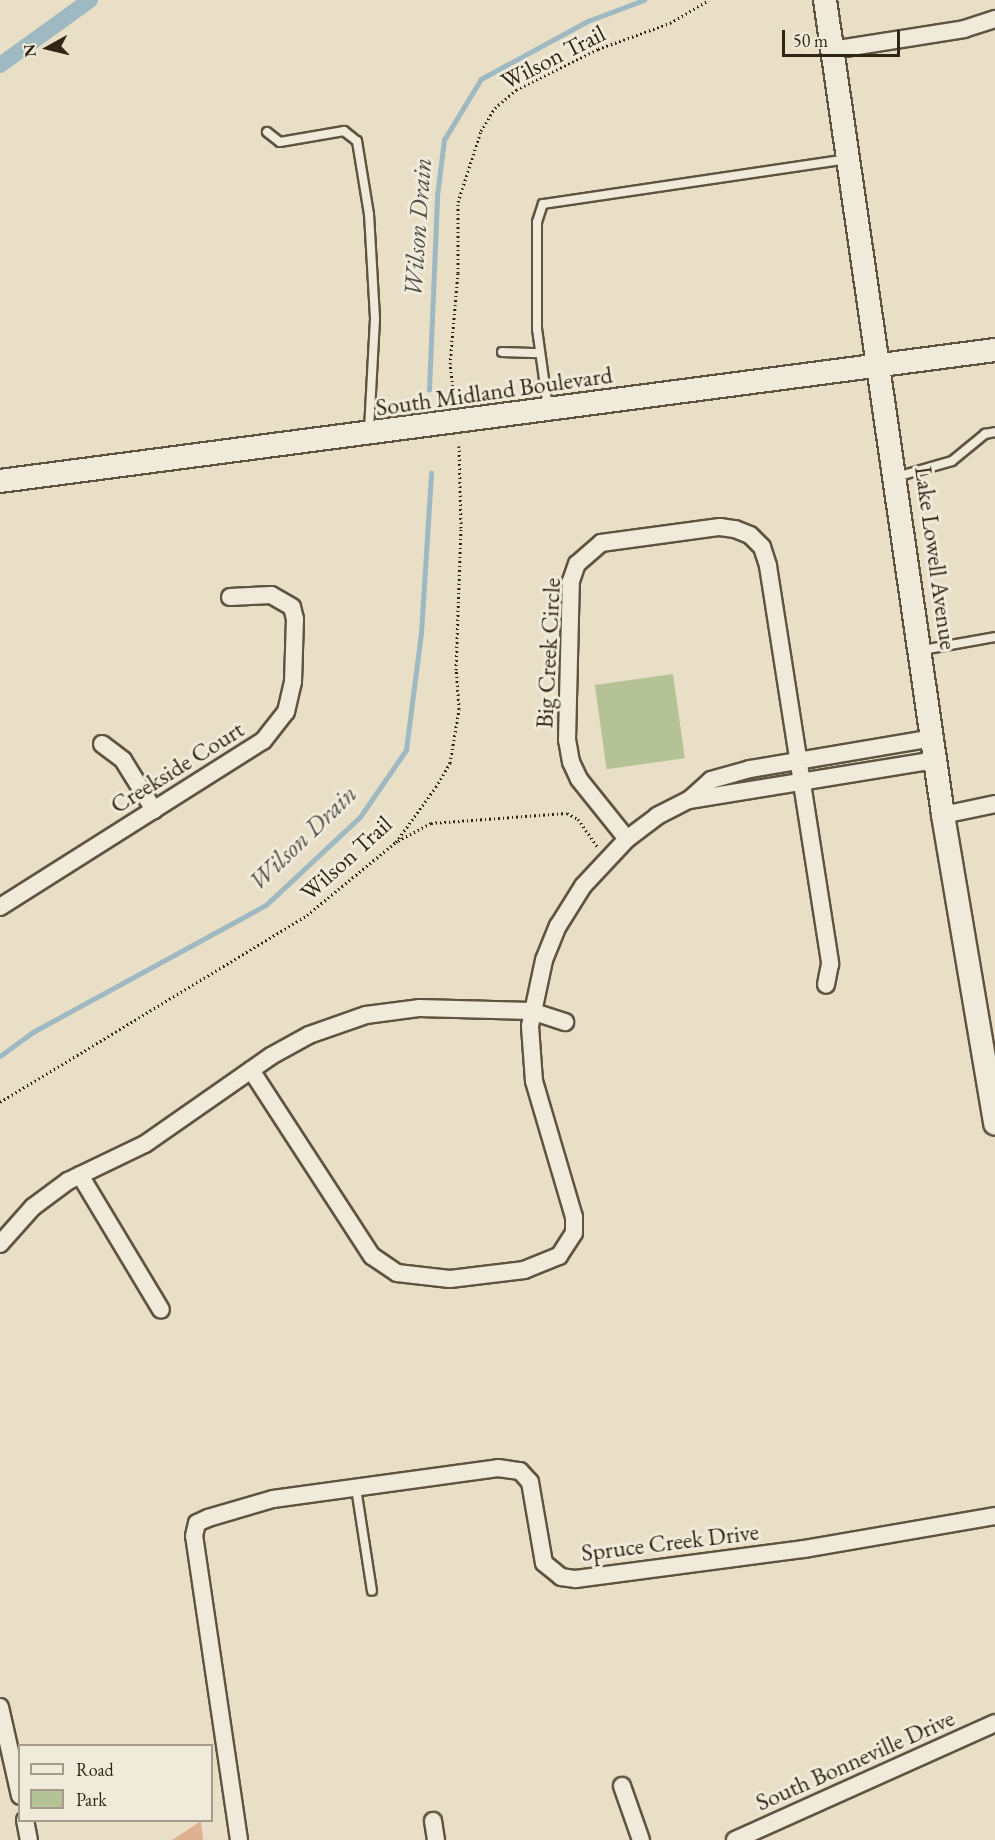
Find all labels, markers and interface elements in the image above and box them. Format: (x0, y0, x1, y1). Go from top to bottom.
north arrow (18, 18, 78, 78)
street label: Wilson Trail (496, 18, 610, 96)
scale bar (785, 18, 904, 56)
text: 50 m (793, 29, 828, 52)
text: N (18, 43, 41, 58)
water label: Wilson Drain (398, 157, 438, 297)
street label: South Midland Boulevard (374, 360, 614, 422)
street label: Lake Lowell Avenue (909, 464, 963, 652)
street label: Big Creek Circle (530, 577, 566, 729)
street label: Creekside Court (105, 715, 249, 819)
water label: Wilson Drain (242, 778, 364, 898)
street label: Wilson Trail (294, 809, 398, 907)
street label: Spruce Creek Drive (580, 1517, 760, 1567)
street label: South Bonneville Drive (751, 1703, 959, 1817)
legend (18, 1744, 213, 1822)
text: Road (76, 1758, 114, 1781)
text: Park (76, 1788, 107, 1811)

